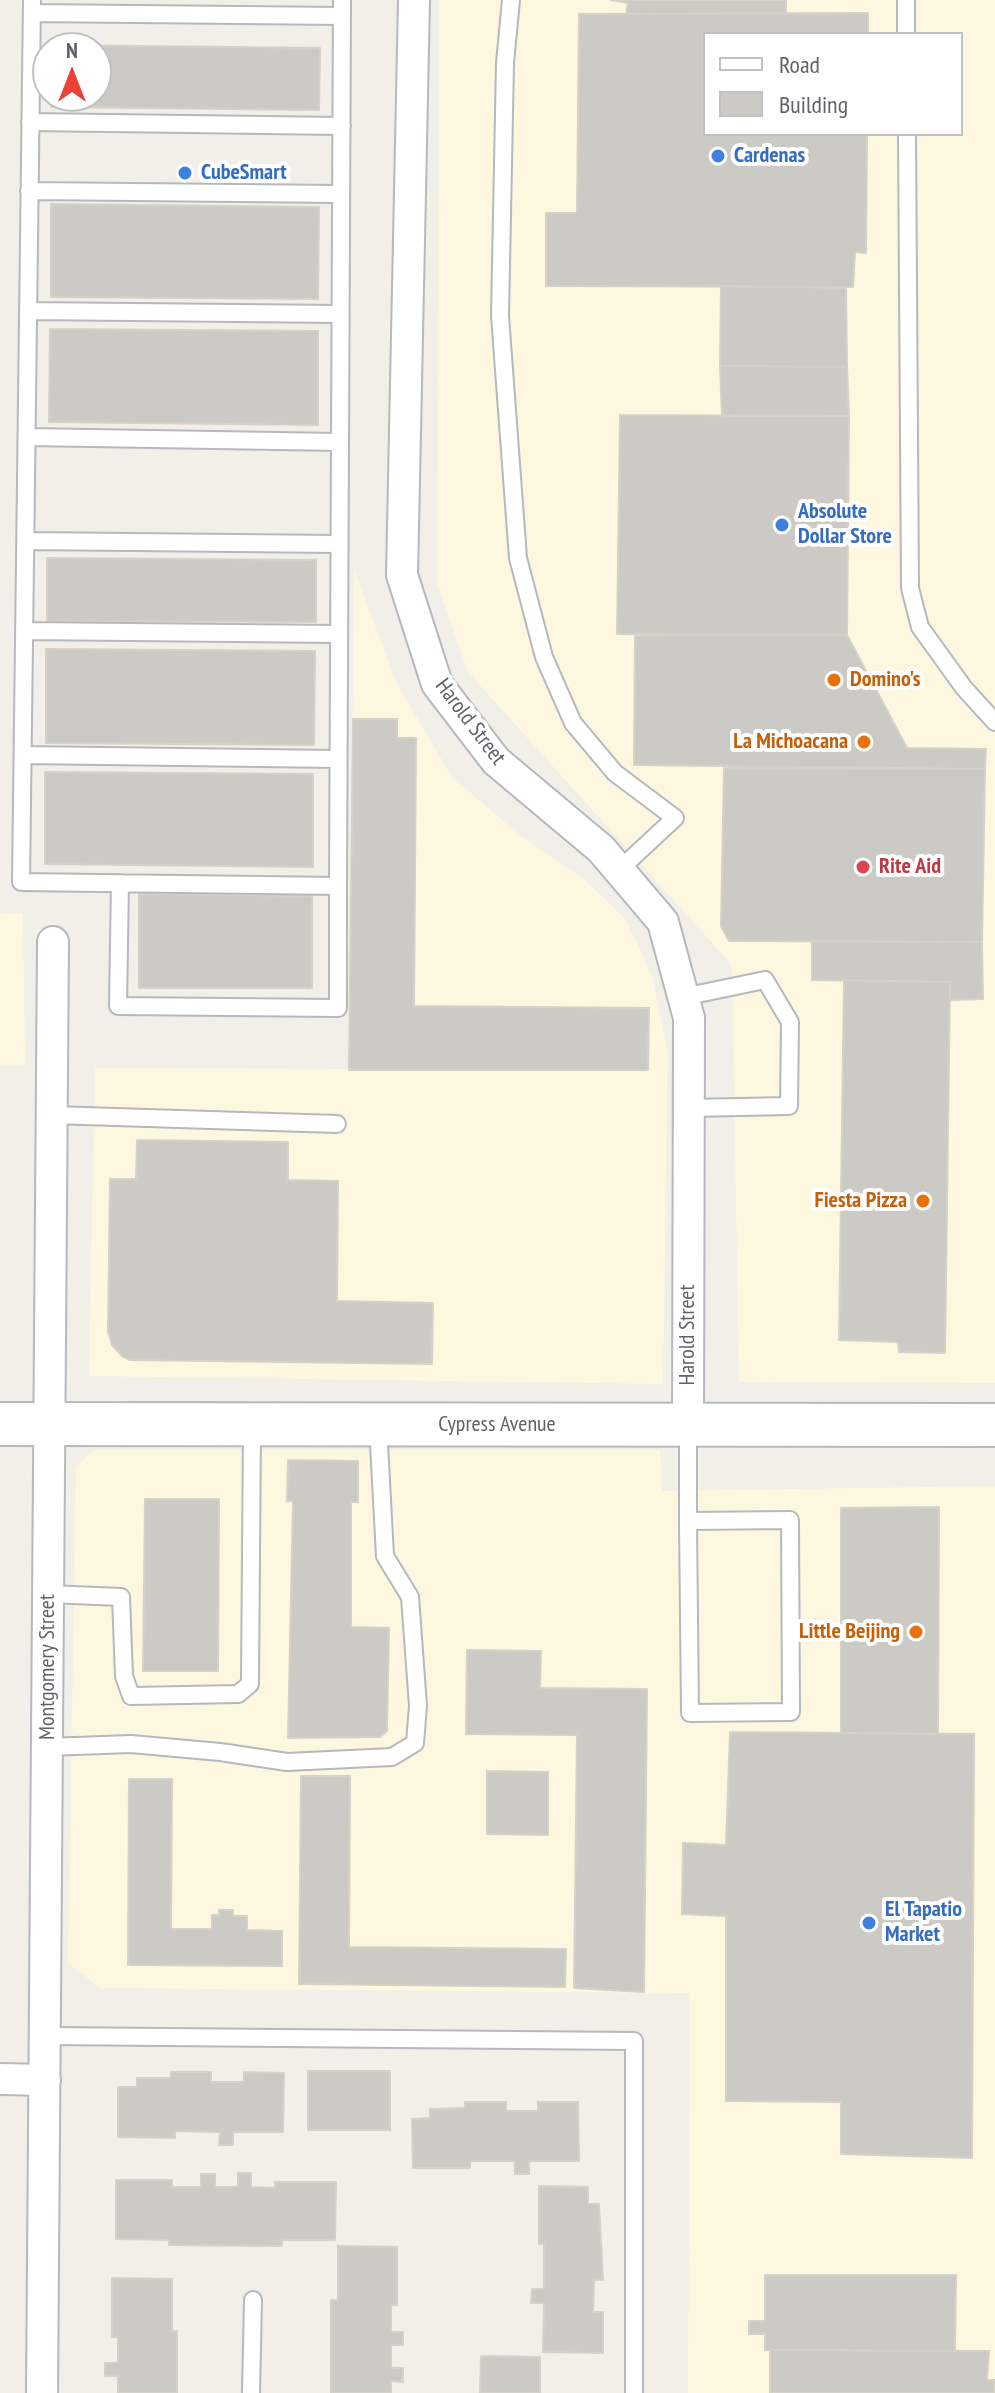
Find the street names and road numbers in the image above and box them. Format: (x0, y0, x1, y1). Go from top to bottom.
street label: Harold Street (429, 674, 511, 770)
street label: Harold Street (675, 1285, 701, 1385)
street label: Cypress Avenue (438, 1412, 556, 1438)
street label: Montgomery Street (35, 1594, 61, 1740)

